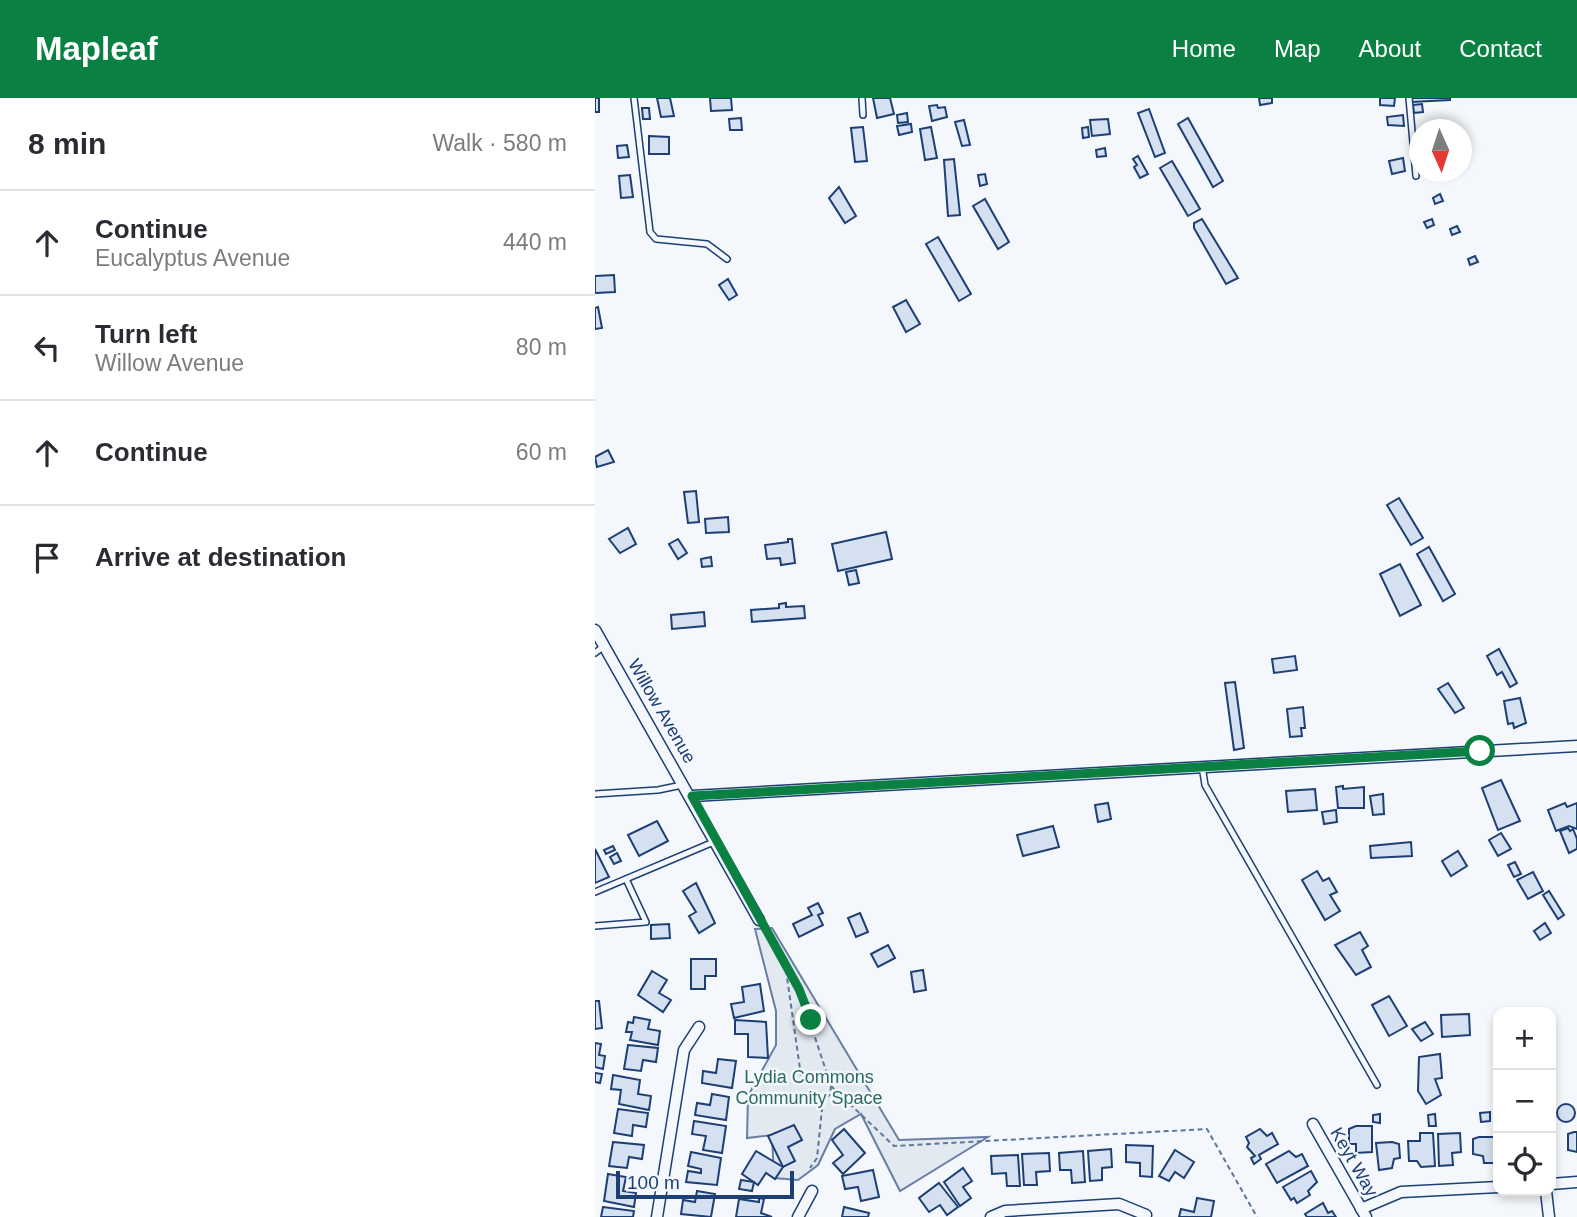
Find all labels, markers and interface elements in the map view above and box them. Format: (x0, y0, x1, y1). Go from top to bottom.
text: Mapleaf (35, 30, 158, 67)
text: Home (1172, 35, 1236, 62)
text: Map (1274, 35, 1321, 62)
text: About (1359, 35, 1421, 62)
text: Contact (1459, 35, 1542, 62)
north arrow (1409, 119, 1472, 182)
text: 8 min (28, 127, 106, 160)
text: Walk · 580 m (432, 130, 567, 156)
text: Continue (95, 214, 208, 244)
icon: ahead (28, 224, 66, 262)
text: 440 m (503, 229, 567, 255)
text: Eucalyptus Avenue (95, 245, 290, 271)
text: Turn left (95, 319, 197, 349)
icon: left (28, 329, 66, 367)
text: 80 m (516, 334, 567, 360)
text: Willow Avenue (95, 350, 244, 376)
icon: ahead (28, 434, 66, 472)
text: Continue (95, 437, 208, 467)
text: 60 m (516, 439, 567, 465)
icon: arrive (28, 539, 66, 577)
text: Arrive at destination (95, 542, 346, 572)
street label: Willow Avenue (624, 655, 700, 767)
route start (1464, 735, 1495, 766)
route end (795, 1004, 826, 1035)
map controls (1493, 1007, 1556, 1196)
button: + (1493, 1007, 1556, 1070)
park label: Lydia Commons Community Space (735, 1067, 883, 1108)
button: − (1493, 1070, 1556, 1133)
street label: Keyt Way (1326, 1124, 1382, 1200)
button: locate (1493, 1133, 1556, 1196)
scale bar (616, 1168, 795, 1200)
text: 100 m (627, 1172, 680, 1193)

